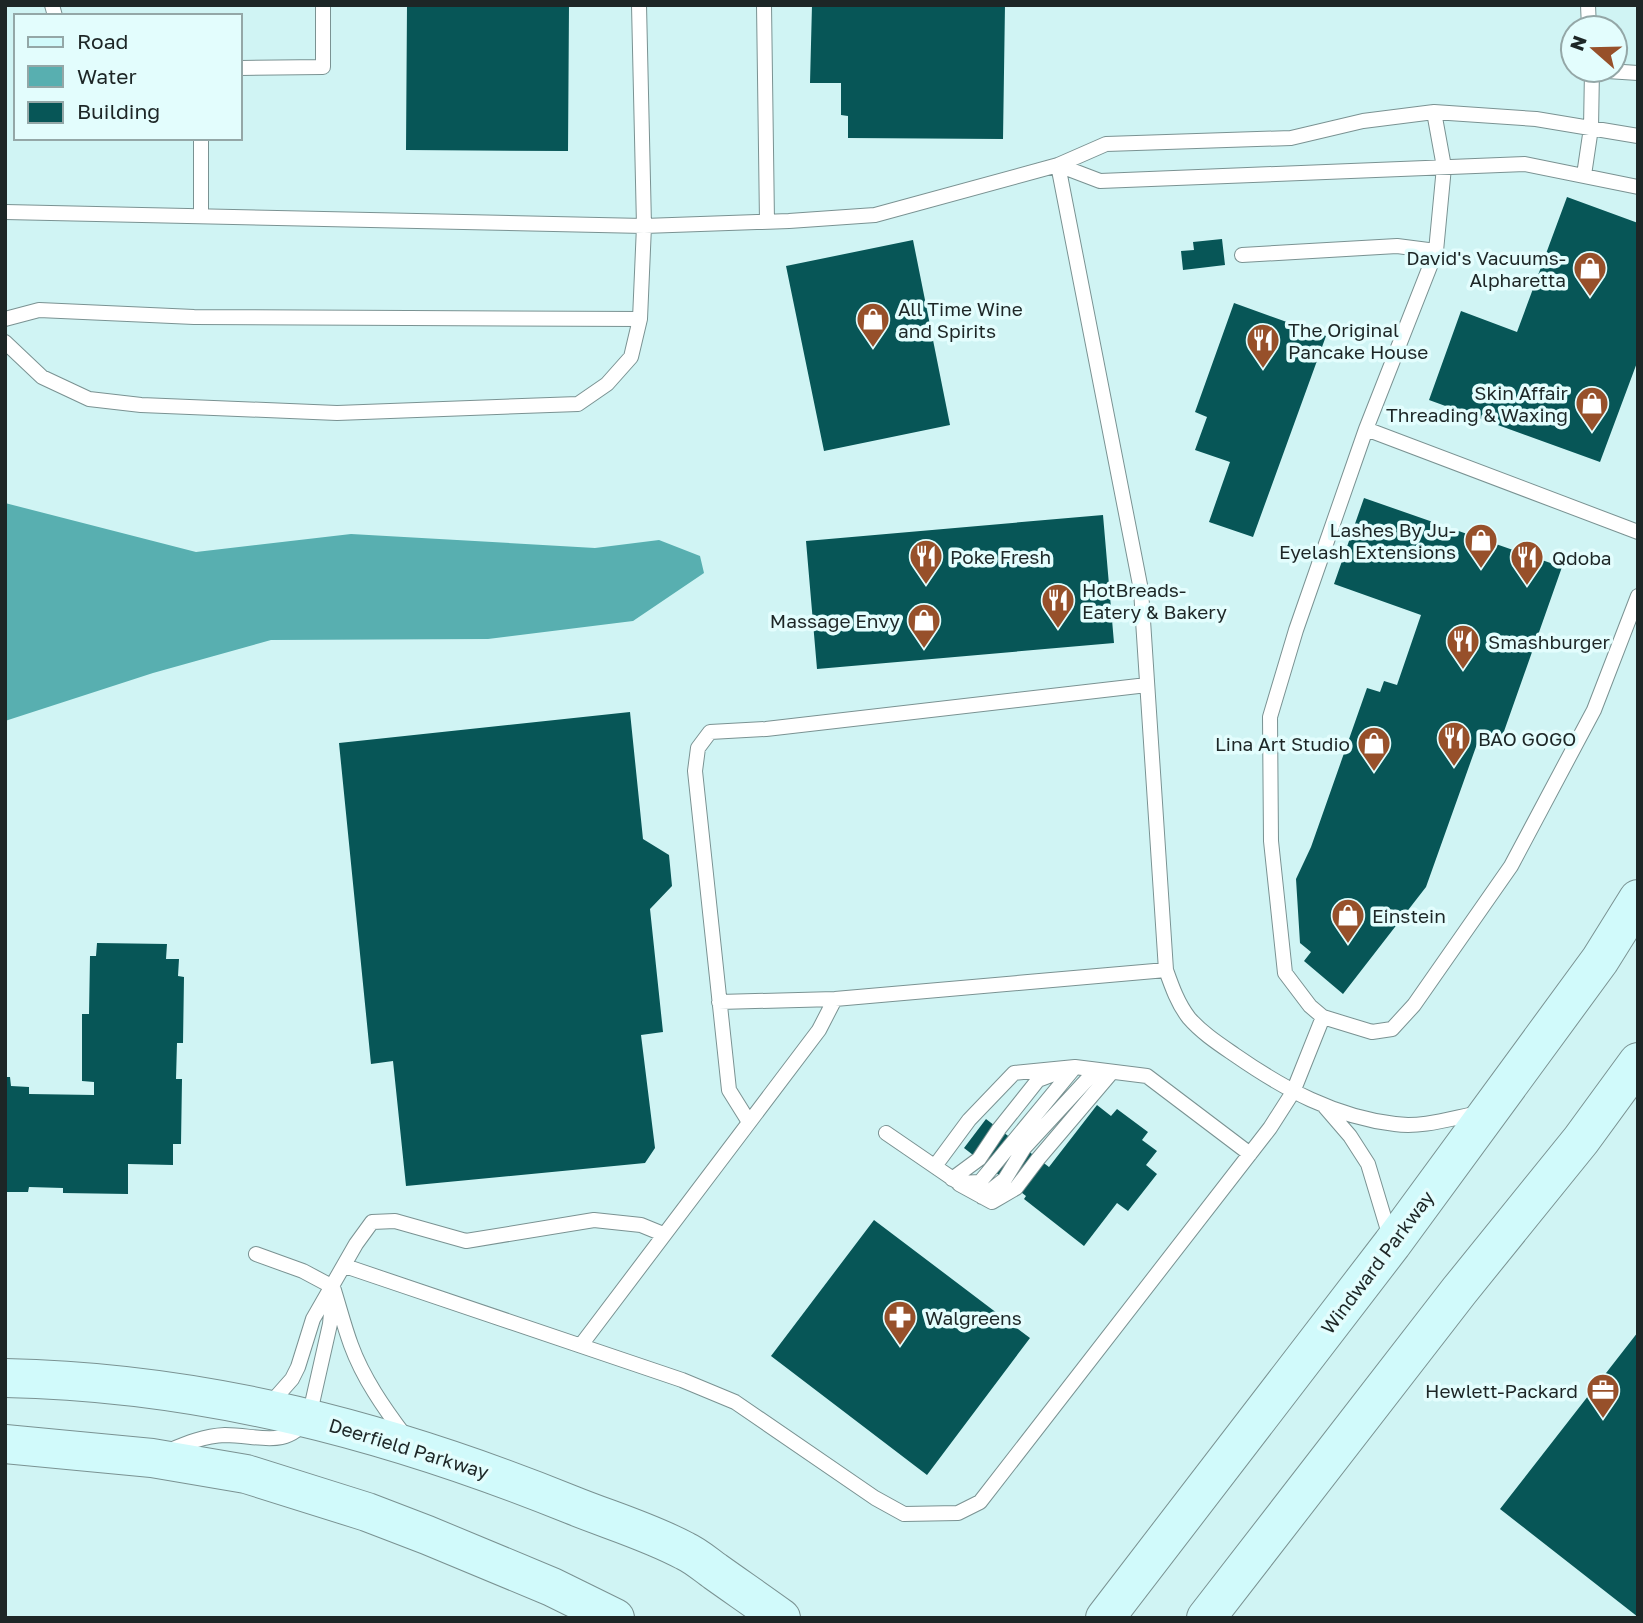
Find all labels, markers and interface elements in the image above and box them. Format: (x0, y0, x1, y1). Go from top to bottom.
legend (14, 14, 242, 140)
north arrow (1559, 14, 1629, 84)
text: Road (77, 28, 128, 54)
text: N (1564, 32, 1591, 54)
text: Water (77, 63, 137, 89)
text: Building (77, 98, 160, 124)
place label: David's Vacuums- Alpharetta (1406, 246, 1566, 291)
shop icon: David's Vacuums- Alpharetta (1571, 249, 1609, 298)
place label: All Time Wine and Spirits (898, 297, 1023, 342)
shop icon: All Time Wine and Spirits (854, 300, 892, 349)
place label: The Original Pancake House (1288, 318, 1428, 363)
restaurant icon: The Original Pancake House (1244, 321, 1282, 370)
place label: Skin Affair Threading & Waxing (1386, 381, 1569, 426)
shop icon: Skin Affair Threading & Waxing (1573, 384, 1611, 433)
place label: Lashes By Ju- Eyelash Extensions (1279, 518, 1456, 563)
shop icon: Lashes By Ju- Eyelash Extensions (1462, 521, 1500, 570)
restaurant icon: Poke Fresh (907, 537, 945, 586)
restaurant icon: Qdoba (1508, 538, 1546, 587)
place label: Poke Fresh (950, 545, 1051, 568)
place label: Qdoba (1552, 546, 1612, 569)
place label: HotBreads- Eatery & Bakery (1082, 578, 1227, 623)
restaurant icon: HotBreads- Eatery & Bakery (1039, 581, 1077, 630)
shop icon: Massage Envy (905, 601, 943, 650)
place label: Massage Envy (770, 609, 900, 632)
restaurant icon: Smashburger (1444, 622, 1482, 671)
place label: Smashburger (1488, 630, 1611, 653)
restaurant icon: BAO GOGO (1435, 719, 1473, 768)
shop icon: Lina Art Studio (1355, 724, 1393, 773)
place label: BAO GOGO (1478, 727, 1576, 750)
place label: Lina Art Studio (1215, 732, 1350, 755)
shop icon: Einstein (1329, 896, 1367, 945)
place label: Einstein (1372, 904, 1446, 927)
street label: Windward Parkway (1316, 1186, 1439, 1338)
pharmacy icon: Walgreens (881, 1298, 919, 1347)
place label: Walgreens (925, 1306, 1022, 1329)
office icon: Hewlett-Packard (1584, 1371, 1622, 1420)
place label: Hewlett-Packard (1425, 1379, 1578, 1402)
street label: Deerfield Parkway (326, 1413, 492, 1483)

